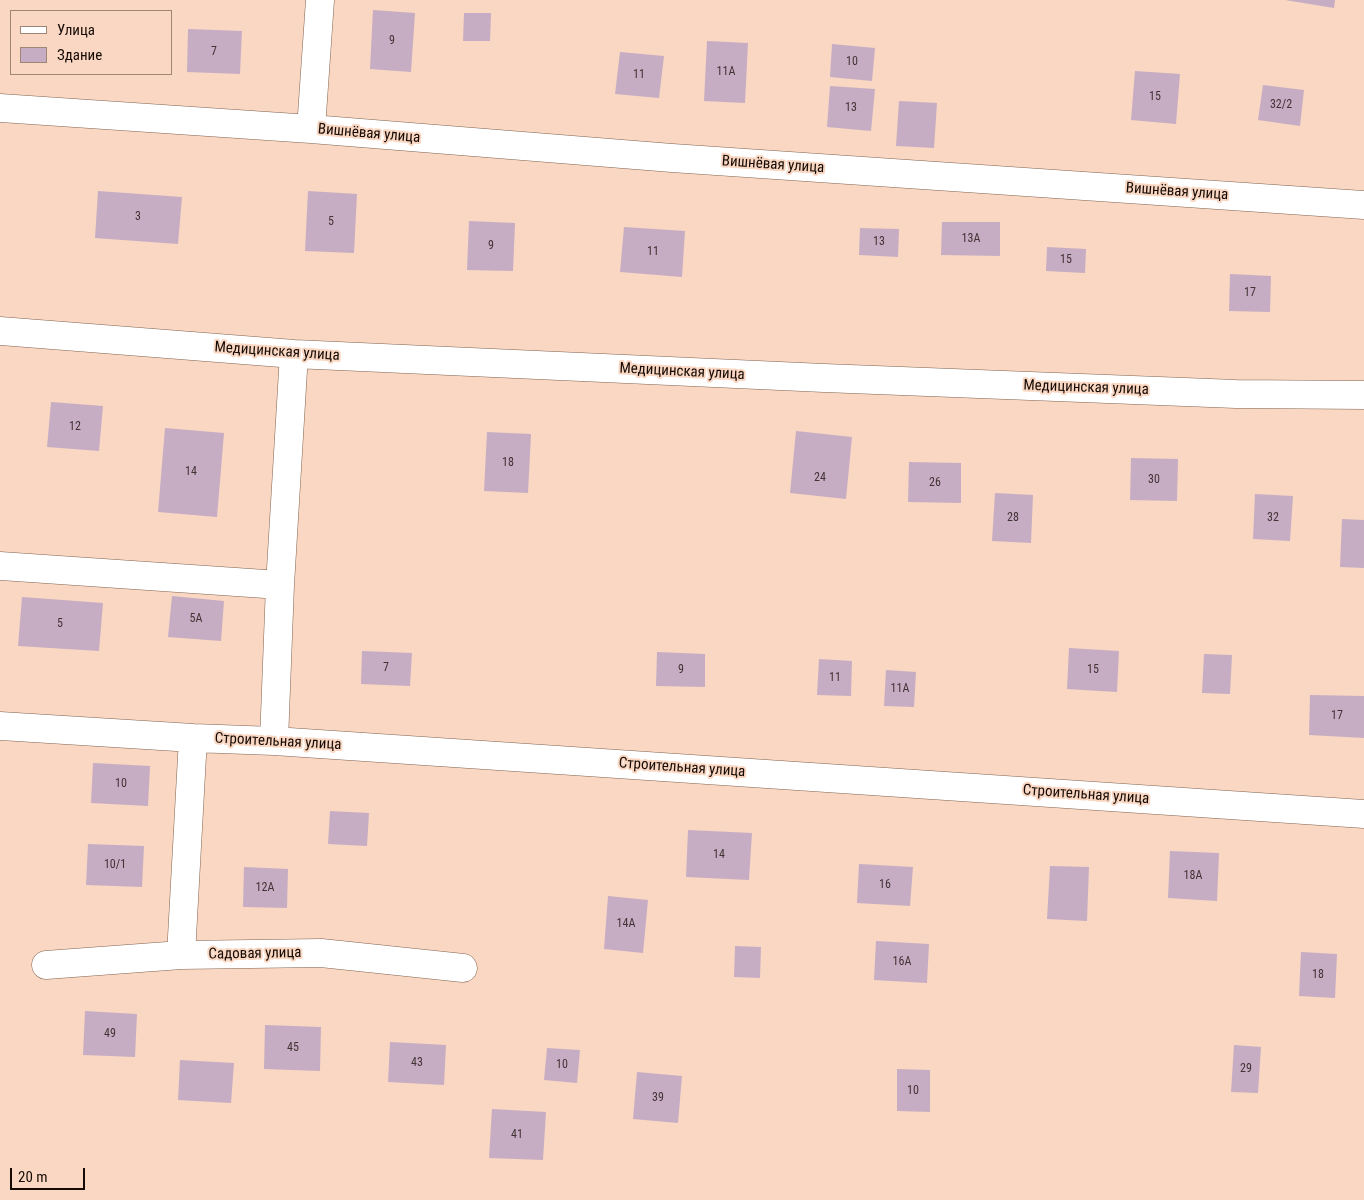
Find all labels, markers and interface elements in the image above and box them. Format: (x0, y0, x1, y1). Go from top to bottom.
legend (10, 10, 172, 75)
text: Улица (57, 21, 95, 39)
house number: 9 (389, 34, 395, 48)
house number: 7 (211, 45, 217, 59)
text: Здание (57, 46, 102, 64)
house number: 10 (846, 55, 858, 69)
house number: 11А (717, 65, 735, 79)
house number: 11 (633, 68, 645, 82)
house number: 15 (1149, 90, 1161, 104)
house number: 32/2 (1270, 98, 1292, 112)
house number: 13 (845, 101, 857, 115)
street label: Вишнёвая улица (317, 121, 421, 147)
street label: Вишнёвая улица (721, 152, 825, 178)
street label: Вишнёвая улица (1125, 179, 1229, 205)
house number: 3 (135, 210, 141, 224)
house number: 5 (328, 215, 334, 229)
house number: 13А (962, 232, 980, 246)
house number: 13 (873, 235, 885, 249)
house number: 9 (488, 239, 494, 253)
house number: 11 (647, 245, 659, 259)
house number: 15 (1060, 253, 1072, 267)
house number: 17 (1244, 286, 1256, 300)
street label: Медицинская улица (214, 339, 340, 365)
street label: Медицинская улица (619, 360, 745, 384)
street label: Медицинская улица (1023, 377, 1149, 399)
house number: 12 (69, 420, 81, 434)
house number: 18 (502, 456, 514, 470)
house number: 14 (185, 465, 197, 479)
house number: 24 (814, 471, 826, 485)
house number: 30 (1148, 473, 1160, 487)
house number: 26 (929, 476, 941, 490)
house number: 28 (1007, 511, 1019, 525)
house number: 32 (1267, 511, 1279, 525)
house number: 5А (190, 612, 202, 626)
house number: 5 (57, 617, 63, 631)
house number: 7 (383, 661, 389, 675)
house number: 9 (678, 663, 684, 677)
house number: 15 (1087, 663, 1099, 677)
house number: 11 (829, 671, 841, 685)
house number: 11А (891, 682, 909, 696)
house number: 17 (1331, 709, 1343, 723)
street label: Строительная улица (214, 730, 342, 754)
street label: Строительная улица (618, 755, 746, 781)
house number: 10 (115, 777, 127, 791)
street label: Строительная улица (1022, 782, 1150, 808)
house number: 14 (713, 848, 725, 862)
house number: 10/1 (104, 858, 126, 872)
house number: 18А (1184, 869, 1202, 883)
house number: 16 (879, 878, 891, 892)
house number: 12А (256, 881, 274, 895)
house number: 14А (617, 917, 635, 931)
street label: Садовая улица (208, 944, 302, 964)
house number: 16А (893, 955, 911, 969)
house number: 18 (1312, 968, 1324, 982)
house number: 49 (104, 1027, 116, 1041)
house number: 45 (287, 1041, 299, 1055)
house number: 43 (411, 1056, 423, 1070)
house number: 10 (556, 1058, 568, 1072)
house number: 29 (1240, 1062, 1252, 1076)
house number: 10 (907, 1084, 919, 1098)
house number: 39 (652, 1091, 664, 1105)
house number: 41 (511, 1128, 523, 1142)
scale bar (12, 1158, 88, 1190)
text: 20 m (18, 1168, 48, 1186)

